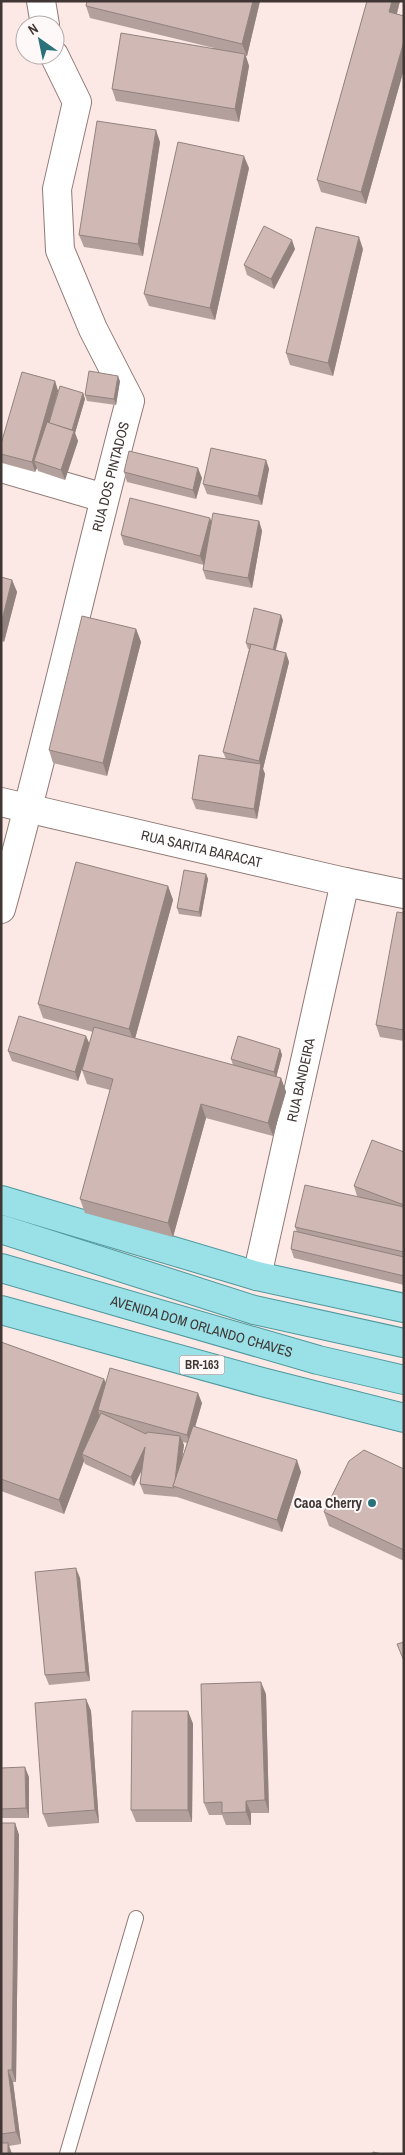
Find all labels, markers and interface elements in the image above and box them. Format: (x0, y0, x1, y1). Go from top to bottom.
north arrow (15, 15, 65, 65)
text: N (25, 19, 41, 39)
street label: RUA DOS PINTADOS (88, 419, 133, 534)
street label: RUA SARITA BARACAT (139, 826, 264, 871)
street label: RUA BANDEIRA (283, 1036, 319, 1124)
street label: AVENIDA DOM ORLANDO CHAVES (108, 1291, 295, 1361)
road number: BR-163 (180, 1356, 224, 1374)
place label: Caoa Cherry (294, 1494, 363, 1512)
marker: Caoa Cherry (366, 1497, 378, 1509)

